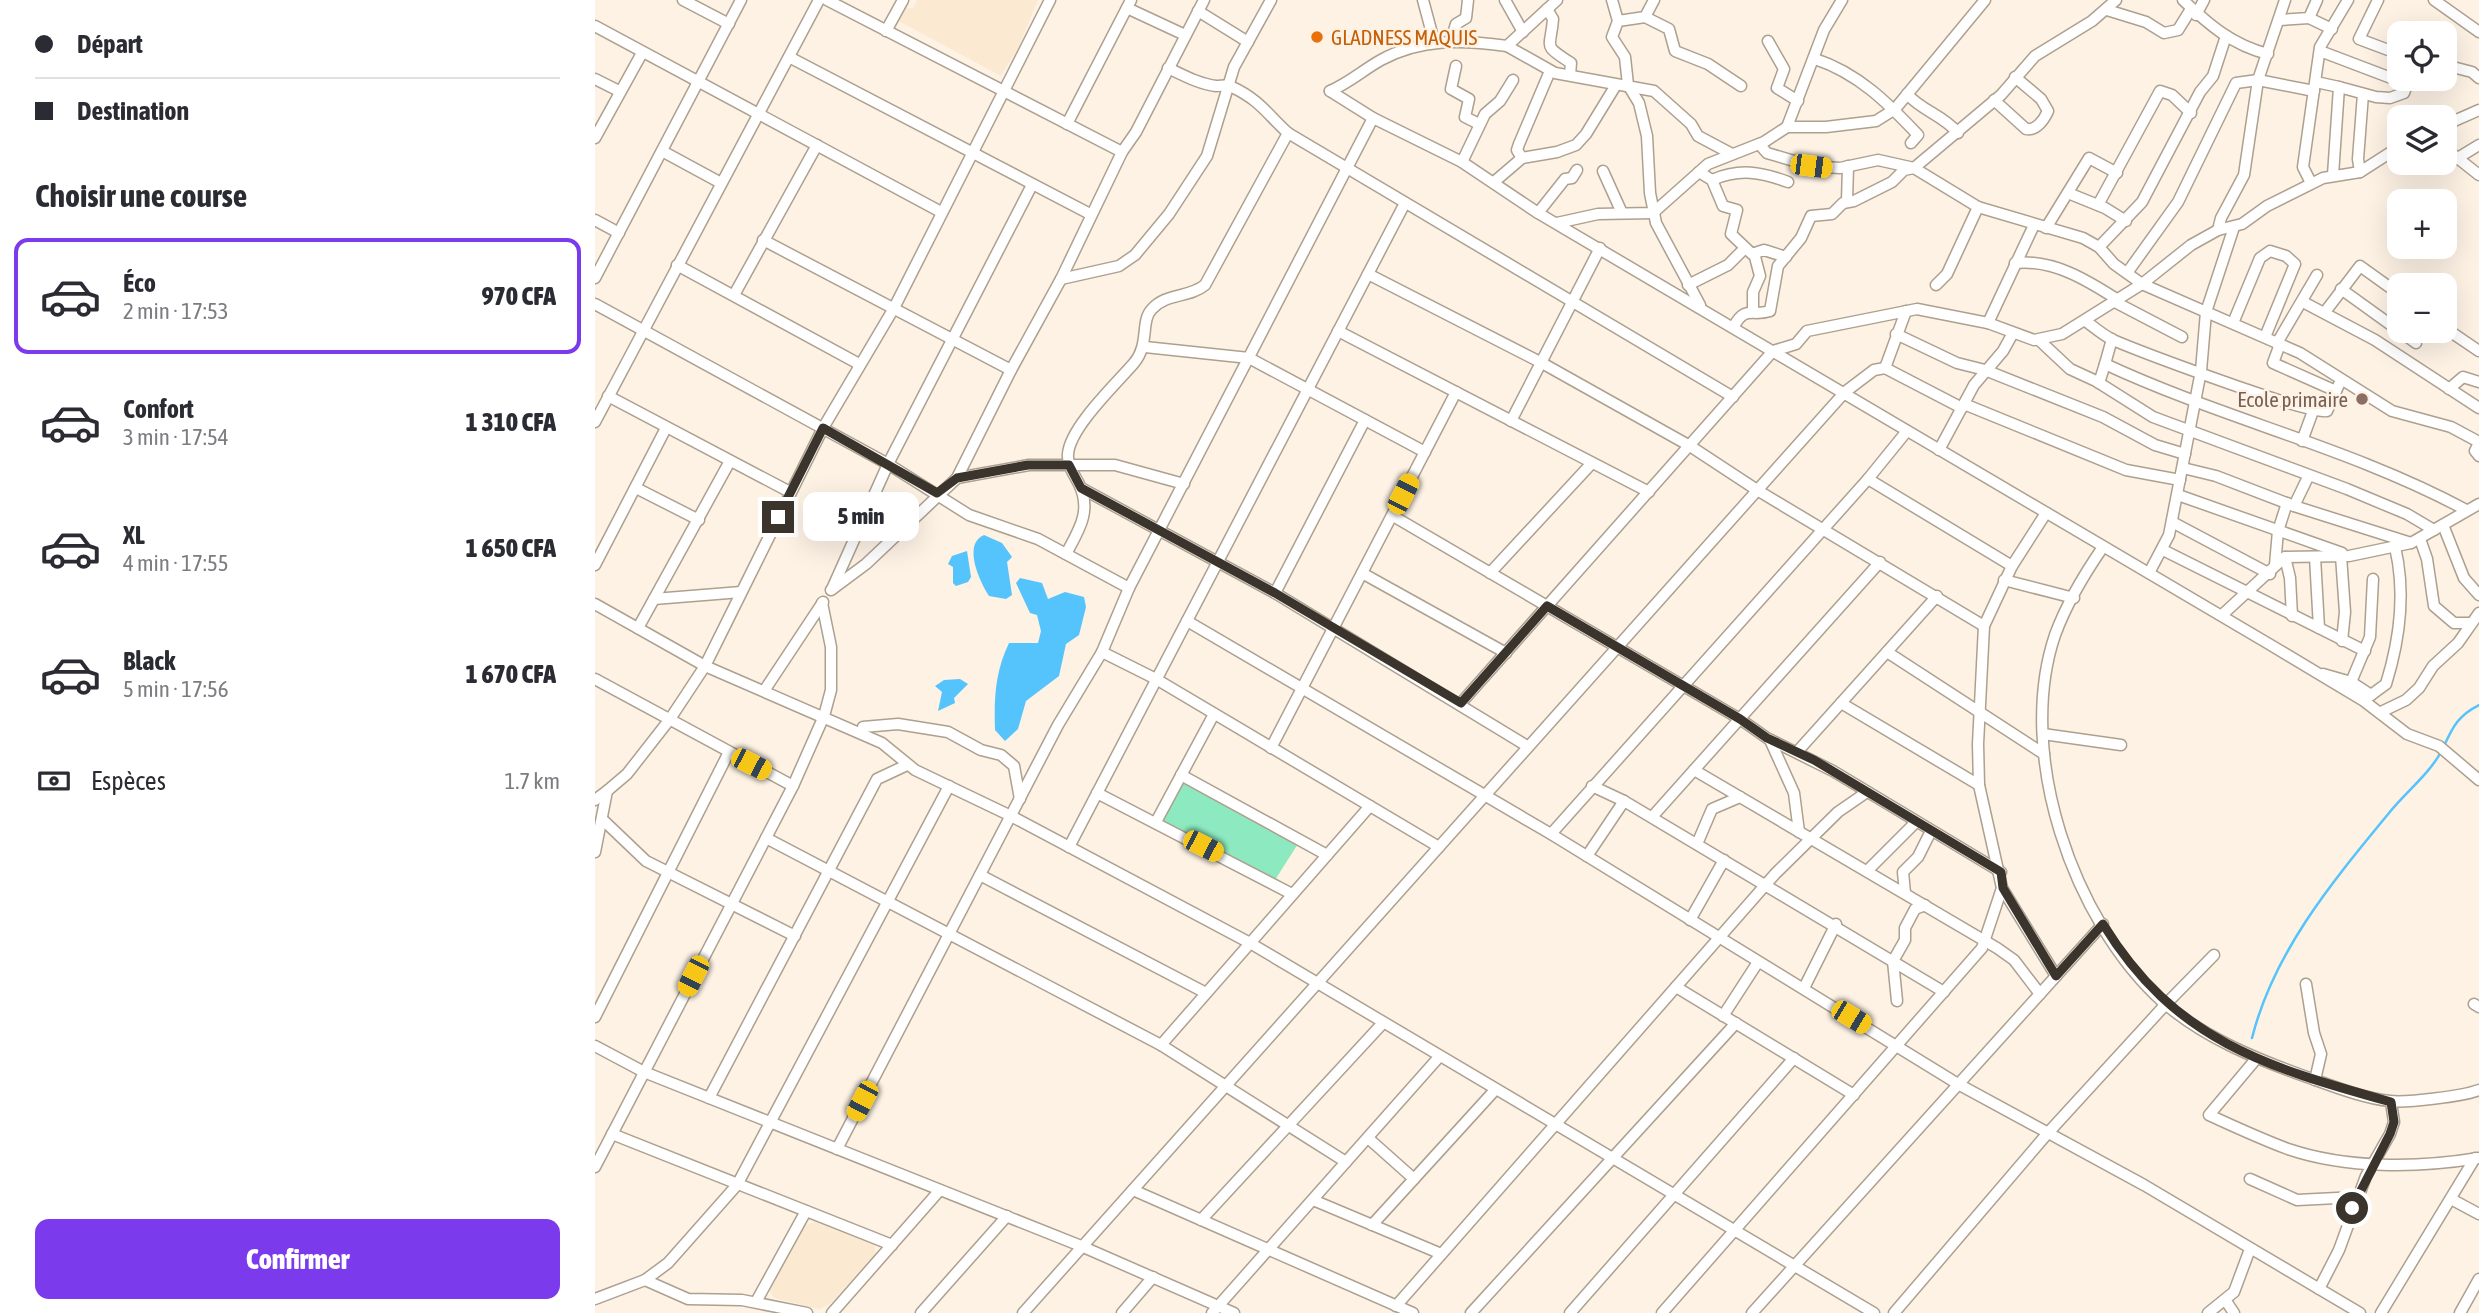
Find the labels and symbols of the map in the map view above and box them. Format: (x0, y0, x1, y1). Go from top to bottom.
place label: GLADNESS MAQUIS (1331, 25, 1478, 49)
marker: GLADNESS MAQUIS (1309, 29, 1325, 45)
car (1789, 153, 1834, 179)
place label: Ecole primaire (2237, 387, 2348, 411)
marker: Ecole primaire (2354, 391, 2370, 407)
car (1385, 471, 1422, 517)
callout: 5 min (803, 492, 918, 542)
route end (762, 501, 794, 533)
car (728, 745, 775, 783)
car (1180, 827, 1227, 865)
car (675, 953, 712, 999)
car (1828, 997, 1875, 1037)
car (843, 1078, 882, 1124)
route start (2336, 1192, 2368, 1224)

